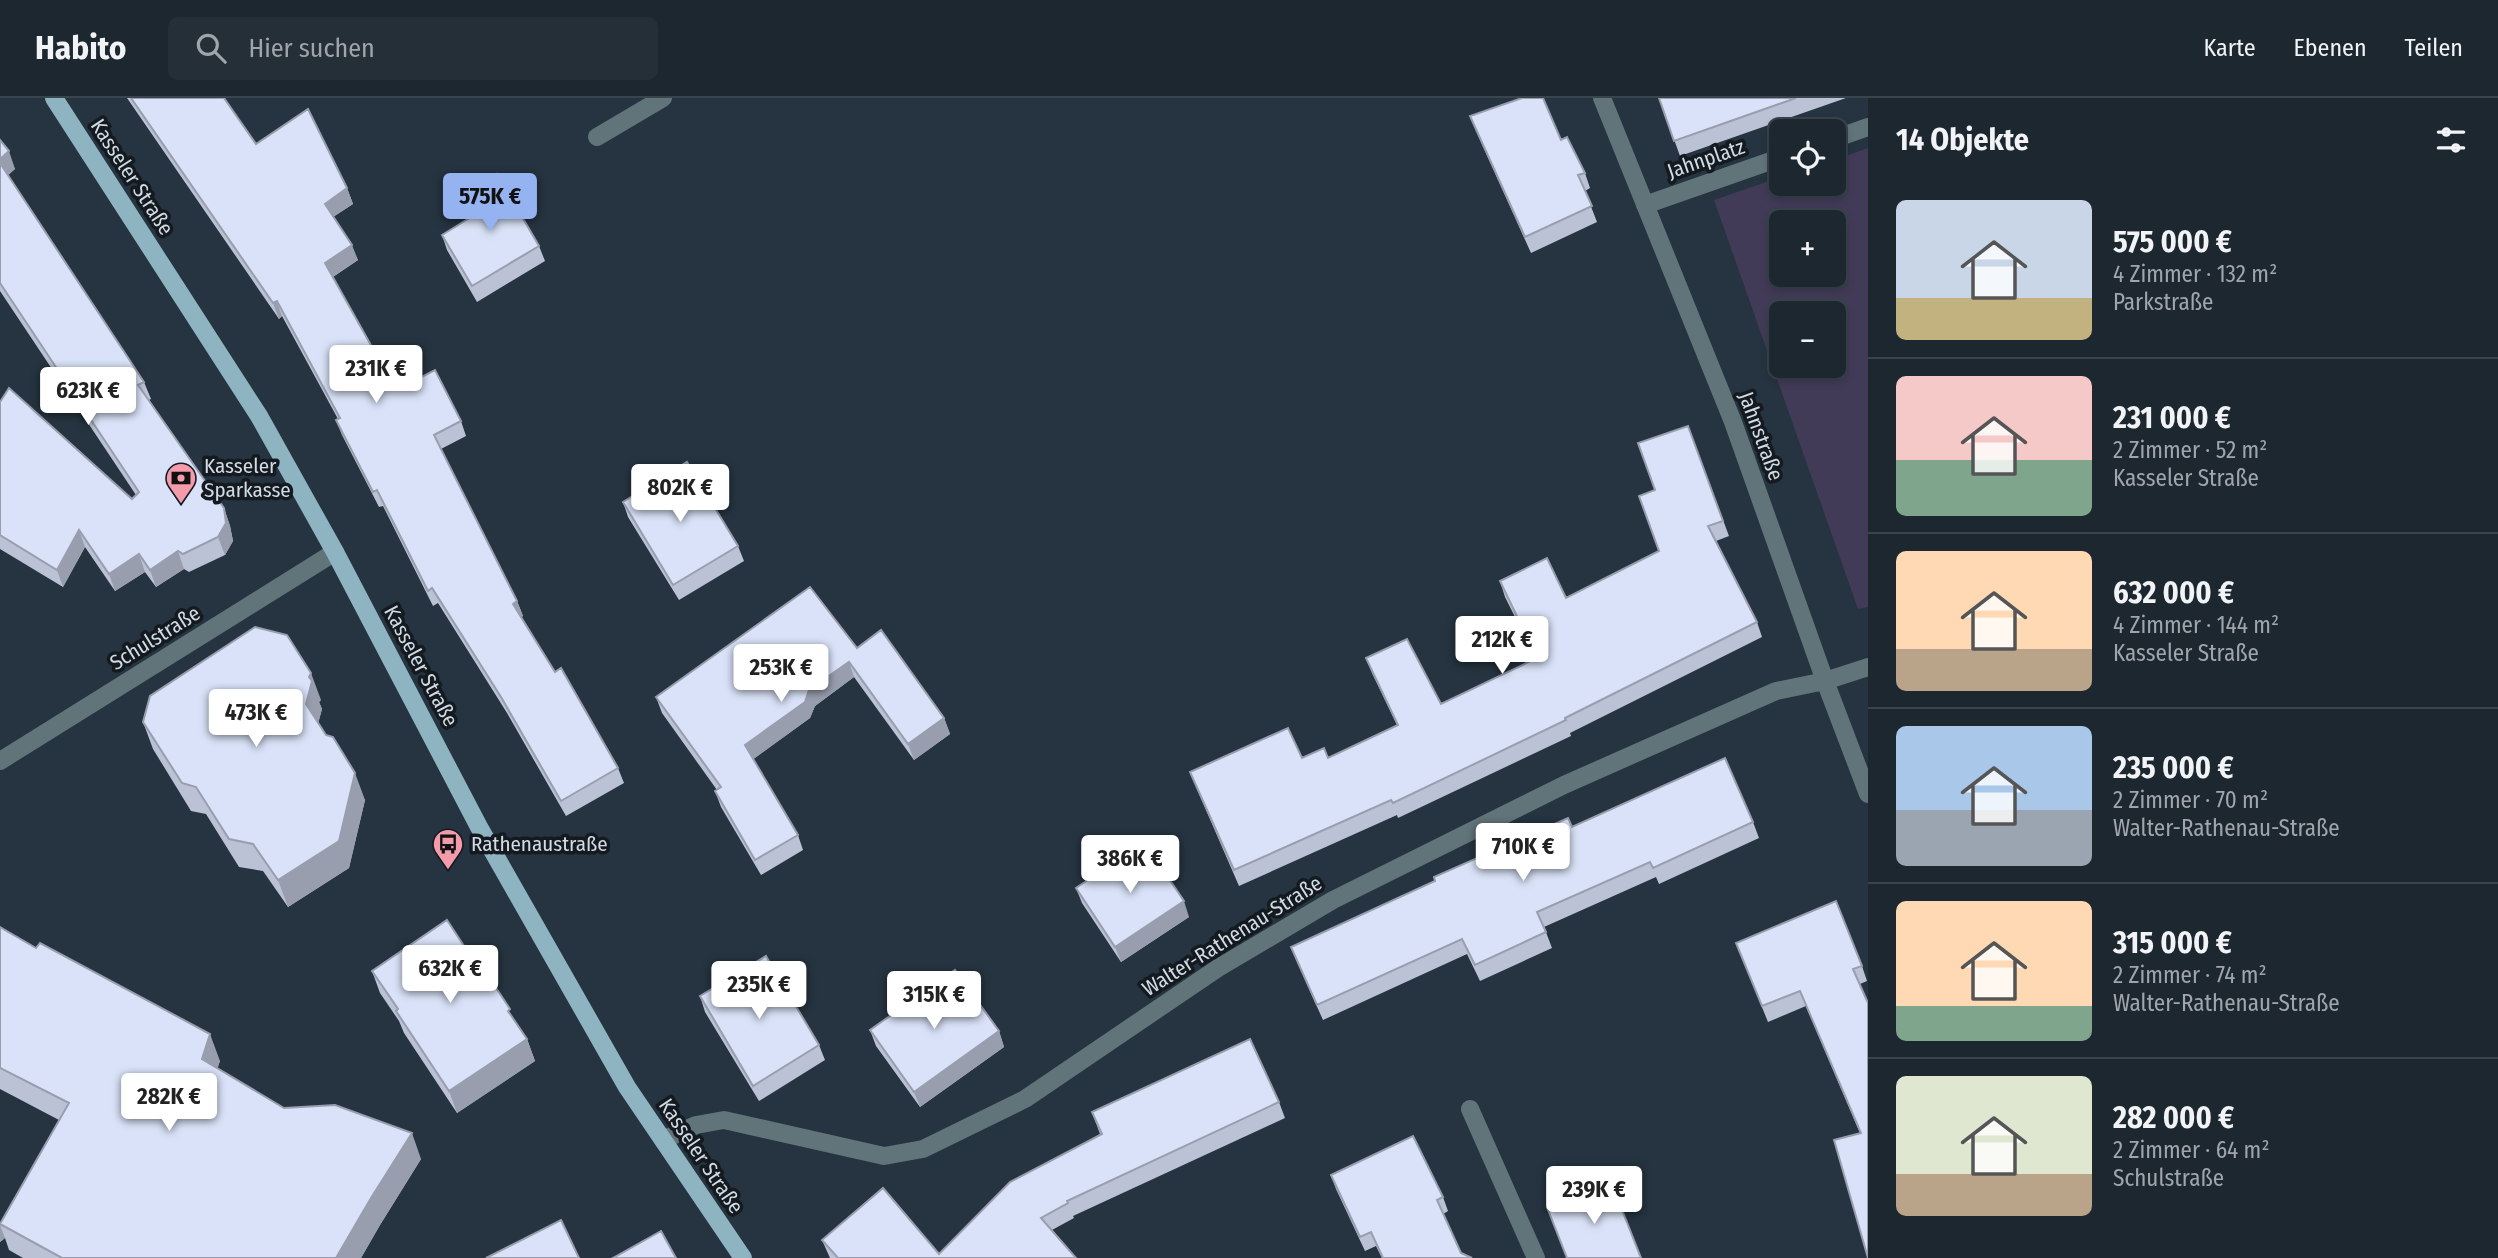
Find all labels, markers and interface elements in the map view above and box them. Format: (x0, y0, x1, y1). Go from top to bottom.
search box (168, 17, 658, 80)
text: Habito (35, 28, 126, 68)
icon: search (192, 29, 230, 67)
text: Hier suchen (248, 33, 375, 64)
text: Karte (2204, 34, 2256, 62)
text: Ebenen (2294, 34, 2367, 62)
text: Teilen (2405, 34, 2463, 62)
street label: Kasseler Straße (85, 114, 179, 240)
map controls (1769, 119, 1846, 378)
button: locate (1769, 119, 1846, 196)
icon: filters (2432, 121, 2470, 159)
text: 14 Objekte (1896, 122, 2029, 158)
street label: Jahnplatz (1664, 134, 1748, 184)
pin: 575K € (433, 174, 547, 233)
text: 575K € (459, 182, 521, 210)
button: + (1769, 210, 1846, 287)
text: 575 000 € (2113, 224, 2232, 260)
icon: home (1952, 228, 2036, 312)
text: 4 Zimmer · 132 m² (2113, 260, 2277, 288)
text: Parkstraße (2113, 288, 2213, 316)
button: − (1769, 301, 1846, 378)
pin: 231K € (319, 345, 433, 405)
text: 231K € (345, 354, 407, 382)
pin: 623K € (31, 368, 145, 427)
text: 623K € (56, 376, 120, 404)
street label: Jahnstraße (1733, 388, 1789, 484)
text: 231 000 € (2113, 400, 2231, 436)
icon: home (1952, 404, 2036, 488)
text: 2 Zimmer · 52 m² (2113, 436, 2267, 464)
place label: Kasseler Sparkasse (204, 453, 291, 503)
bank icon: Kasseler Sparkasse (164, 461, 198, 505)
pin: 802K € (623, 464, 737, 524)
text: Kasseler Straße (2113, 464, 2259, 492)
text: 802K € (647, 473, 713, 501)
text: 632 000 € (2113, 575, 2234, 611)
icon: home (1952, 579, 2036, 663)
street label: Schulstraße (105, 600, 205, 676)
street label: Kasseler Straße (378, 601, 464, 731)
text: 4 Zimmer · 144 m² (2113, 611, 2279, 639)
pin: 212K € (1445, 616, 1559, 676)
text: 212K € (1471, 625, 1533, 653)
text: Kasseler Straße (2113, 639, 2259, 667)
pin: 253K € (724, 644, 838, 704)
text: 253K € (749, 653, 813, 681)
pin: 473K € (199, 690, 313, 749)
text: 473K € (225, 698, 287, 726)
text: 235 000 € (2113, 750, 2234, 786)
icon: home (1952, 754, 2036, 838)
text: 2 Zimmer · 70 m² (2113, 786, 2268, 814)
text: Walter-Rathenau-Straße (2113, 814, 2340, 842)
pin: 710K € (1466, 824, 1580, 883)
bus stop icon: Rathenaustraße (431, 827, 465, 871)
place label: Rathenaustraße (471, 831, 608, 857)
text: 710K € (1492, 832, 1554, 860)
pin: 386K € (1073, 836, 1187, 895)
text: 386K € (1097, 844, 1163, 872)
street label: Walter-Rathenau-Straße (1137, 870, 1327, 1002)
text: 315 000 € (2113, 925, 2232, 961)
icon: home (1952, 929, 2036, 1013)
pin: 632K € (393, 946, 507, 1005)
text: 632K € (418, 954, 482, 982)
text: 2 Zimmer · 74 m² (2113, 961, 2267, 989)
pin: 235K € (702, 962, 816, 1021)
text: 235K € (727, 970, 791, 998)
pin: 315K € (877, 972, 991, 1031)
text: 315K € (903, 980, 965, 1008)
text: Walter-Rathenau-Straße (2113, 989, 2340, 1017)
pin: 282K € (112, 1074, 226, 1133)
text: 282K € (137, 1082, 201, 1110)
street label: Kasseler Straße (653, 1094, 749, 1218)
text: 282 000 € (2113, 1100, 2234, 1136)
icon: home (1952, 1104, 2036, 1188)
text: 2 Zimmer · 64 m² (2113, 1136, 2270, 1164)
text: Schulstraße (2113, 1164, 2224, 1192)
pin: 239K € (1537, 1166, 1651, 1226)
text: 239K € (1562, 1175, 1626, 1203)

